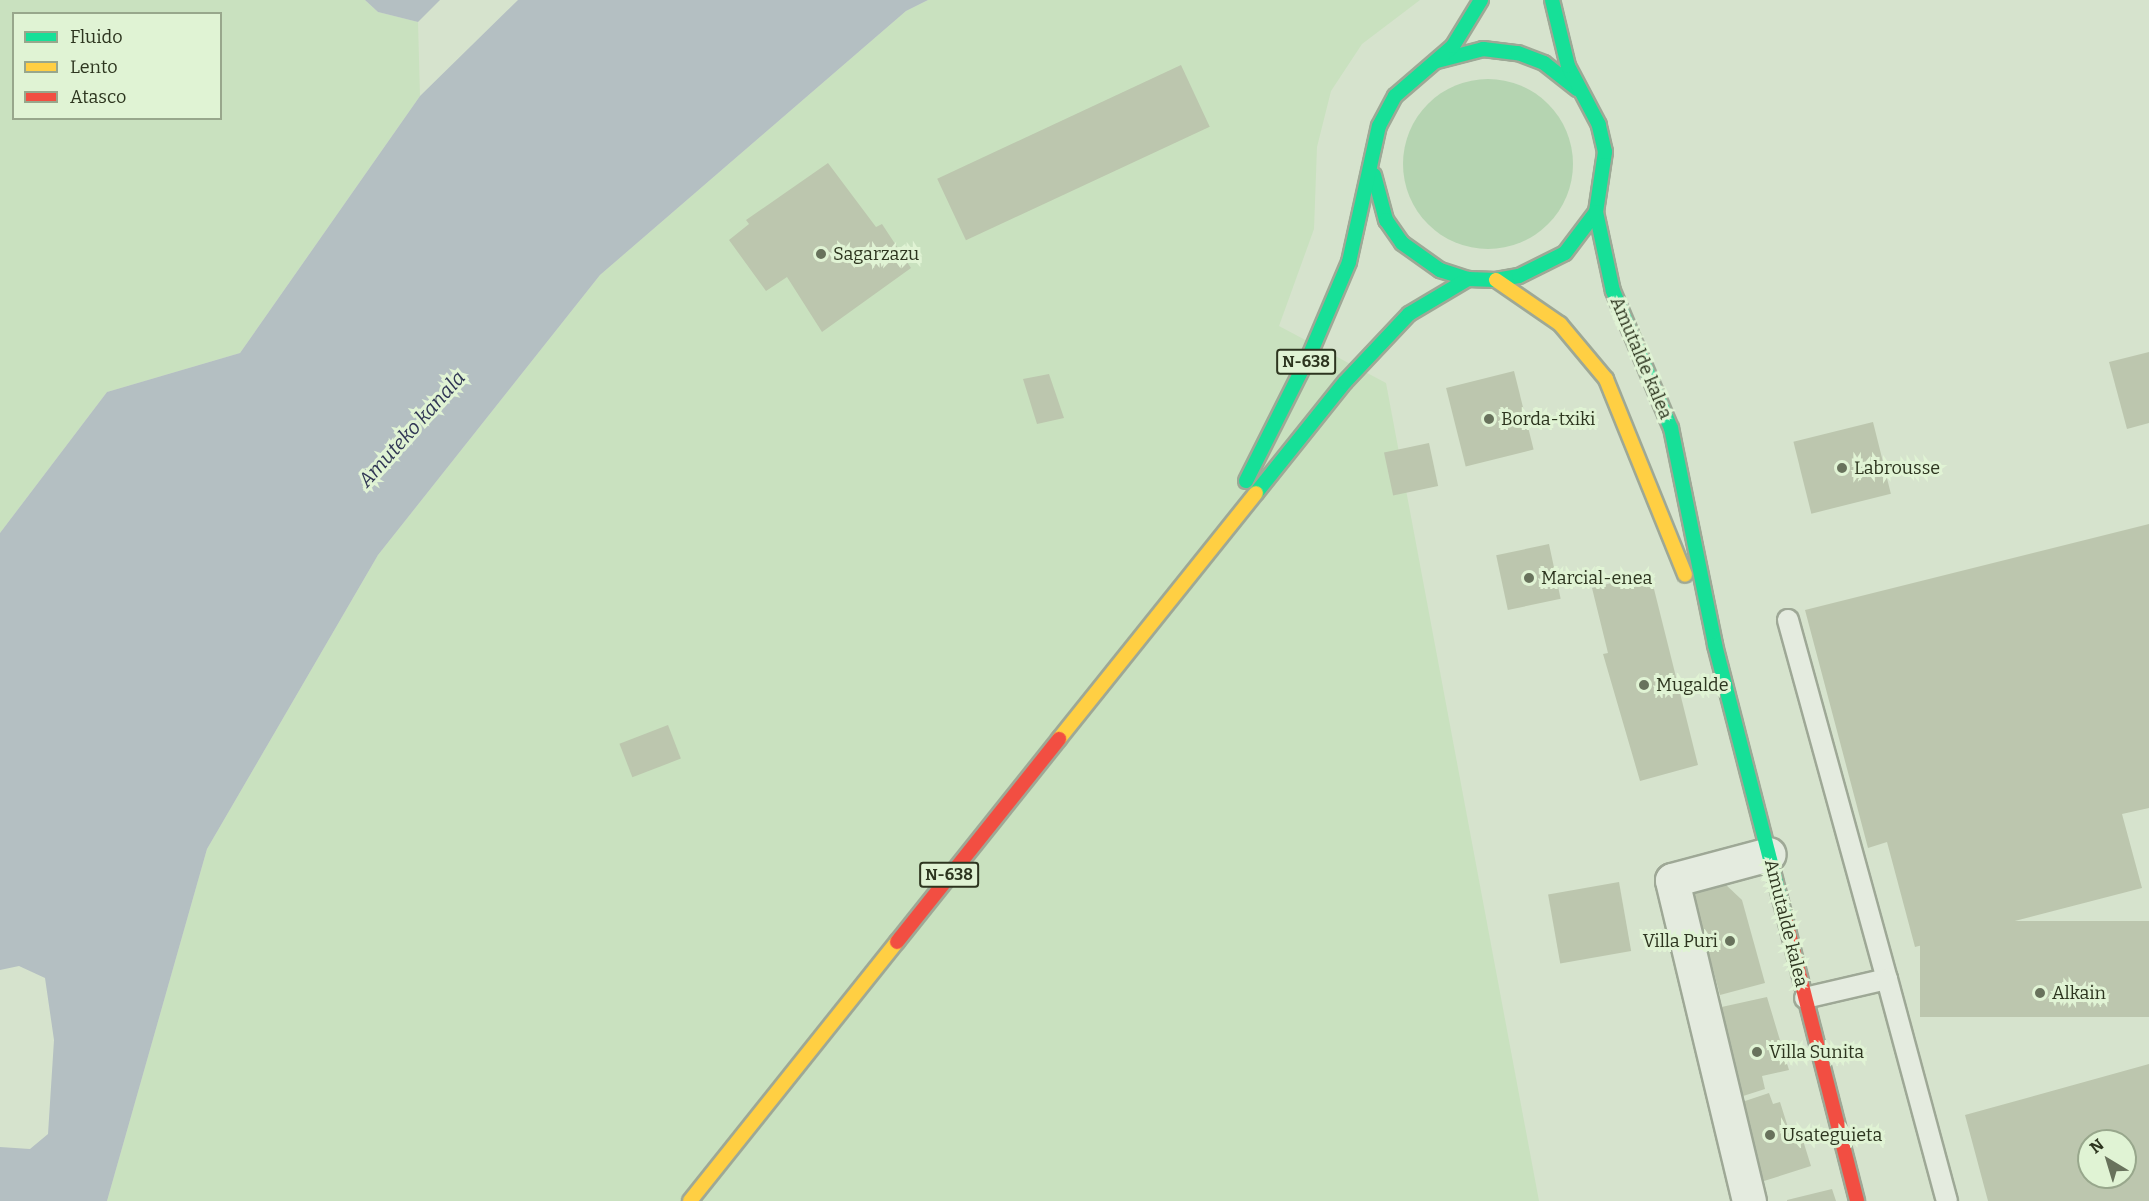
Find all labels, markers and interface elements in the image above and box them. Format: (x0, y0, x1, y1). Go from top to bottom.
legend (12, 12, 222, 120)
text: Fluido (70, 26, 123, 48)
text: Lento (70, 56, 118, 78)
text: Atasco (70, 86, 126, 108)
place label: Sagarzazu (833, 243, 919, 265)
marker: Sagarzazu (814, 247, 828, 261)
street label: Amutalde kalea (1606, 294, 1676, 422)
road number: N-638 (1276, 349, 1336, 375)
water label: Amuteko kanala (354, 366, 470, 492)
place label: Borda-txiki (1501, 408, 1595, 430)
marker: Borda-txiki (1482, 412, 1496, 426)
place label: Labrousse (1854, 457, 1940, 479)
marker: Labrousse (1835, 461, 1849, 475)
place label: Marcial-enea (1541, 567, 1652, 589)
marker: Marcial-enea (1522, 571, 1536, 585)
place label: Mugalde (1656, 674, 1729, 696)
marker: Mugalde (1637, 678, 1651, 692)
street label: Amutalde kalea (1760, 857, 1812, 989)
road number: N-638 (919, 862, 979, 888)
place label: Villa Puri (1643, 930, 1718, 952)
marker: Villa Puri (1723, 934, 1737, 948)
place label: Alkain (2052, 982, 2106, 1004)
marker: Alkain (2033, 986, 2047, 1000)
place label: Villa Sunita (1769, 1041, 1864, 1063)
marker: Villa Sunita (1750, 1045, 1764, 1059)
place label: Usateguieta (1782, 1124, 1882, 1146)
marker: Usateguieta (1763, 1128, 1777, 1142)
north arrow (2077, 1129, 2137, 1189)
text: N (2086, 1135, 2108, 1157)

